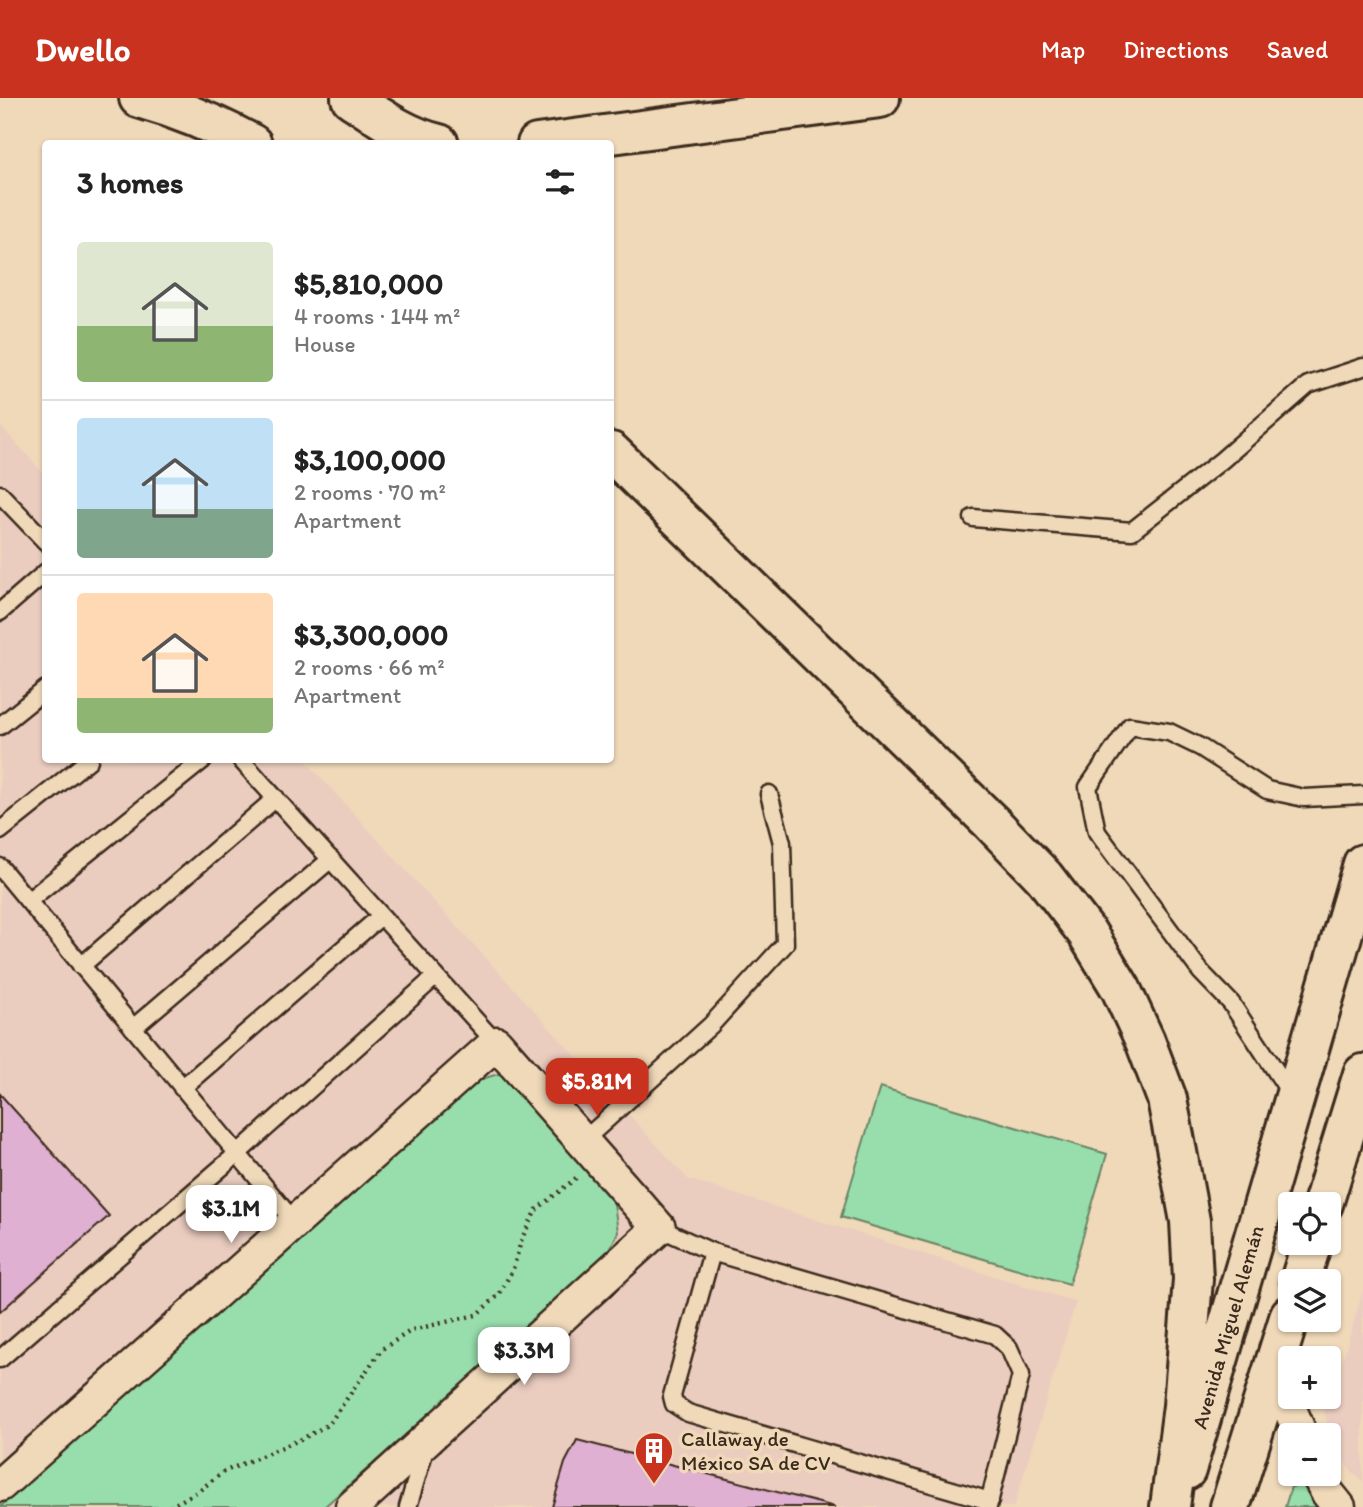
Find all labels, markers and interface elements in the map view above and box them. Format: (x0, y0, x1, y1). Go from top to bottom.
text: Dwello (35, 30, 131, 69)
text: Map (1041, 35, 1085, 64)
text: Directions (1123, 35, 1229, 64)
text: Saved (1267, 35, 1328, 64)
icon: filters (541, 163, 579, 201)
text: 3 homes (77, 164, 184, 201)
text: $5,810,000 (294, 265, 443, 302)
icon: home (133, 270, 217, 354)
text: 4 rooms · 144 m² (294, 302, 460, 330)
text: House (294, 330, 356, 358)
text: $3,100,000 (294, 441, 446, 478)
icon: home (133, 446, 217, 530)
text: 2 rooms · 70 m² (294, 478, 446, 506)
text: Apartment (294, 506, 401, 534)
text: $3,300,000 (294, 616, 449, 653)
icon: home (133, 621, 217, 705)
text: 2 rooms · 66 m² (294, 653, 445, 681)
text: Apartment (294, 681, 401, 709)
pin: $5.81M (540, 1058, 654, 1118)
text: $5.81M (562, 1067, 632, 1095)
pin: $3.1M (182, 1186, 280, 1245)
map controls (1278, 1192, 1341, 1486)
button: locate (1278, 1192, 1341, 1255)
text: $3.1M (202, 1194, 260, 1222)
street label: Avenida Miguel Alemán (1186, 1222, 1269, 1432)
button: layers (1278, 1269, 1341, 1332)
pin: $3.3M (475, 1328, 573, 1387)
text: $3.3M (494, 1336, 554, 1364)
button: + (1278, 1346, 1341, 1409)
button: − (1278, 1423, 1341, 1486)
place label: Callaway de México SA de CV (681, 1426, 831, 1475)
building icon: Callaway de México SA de CV (633, 1430, 675, 1485)

